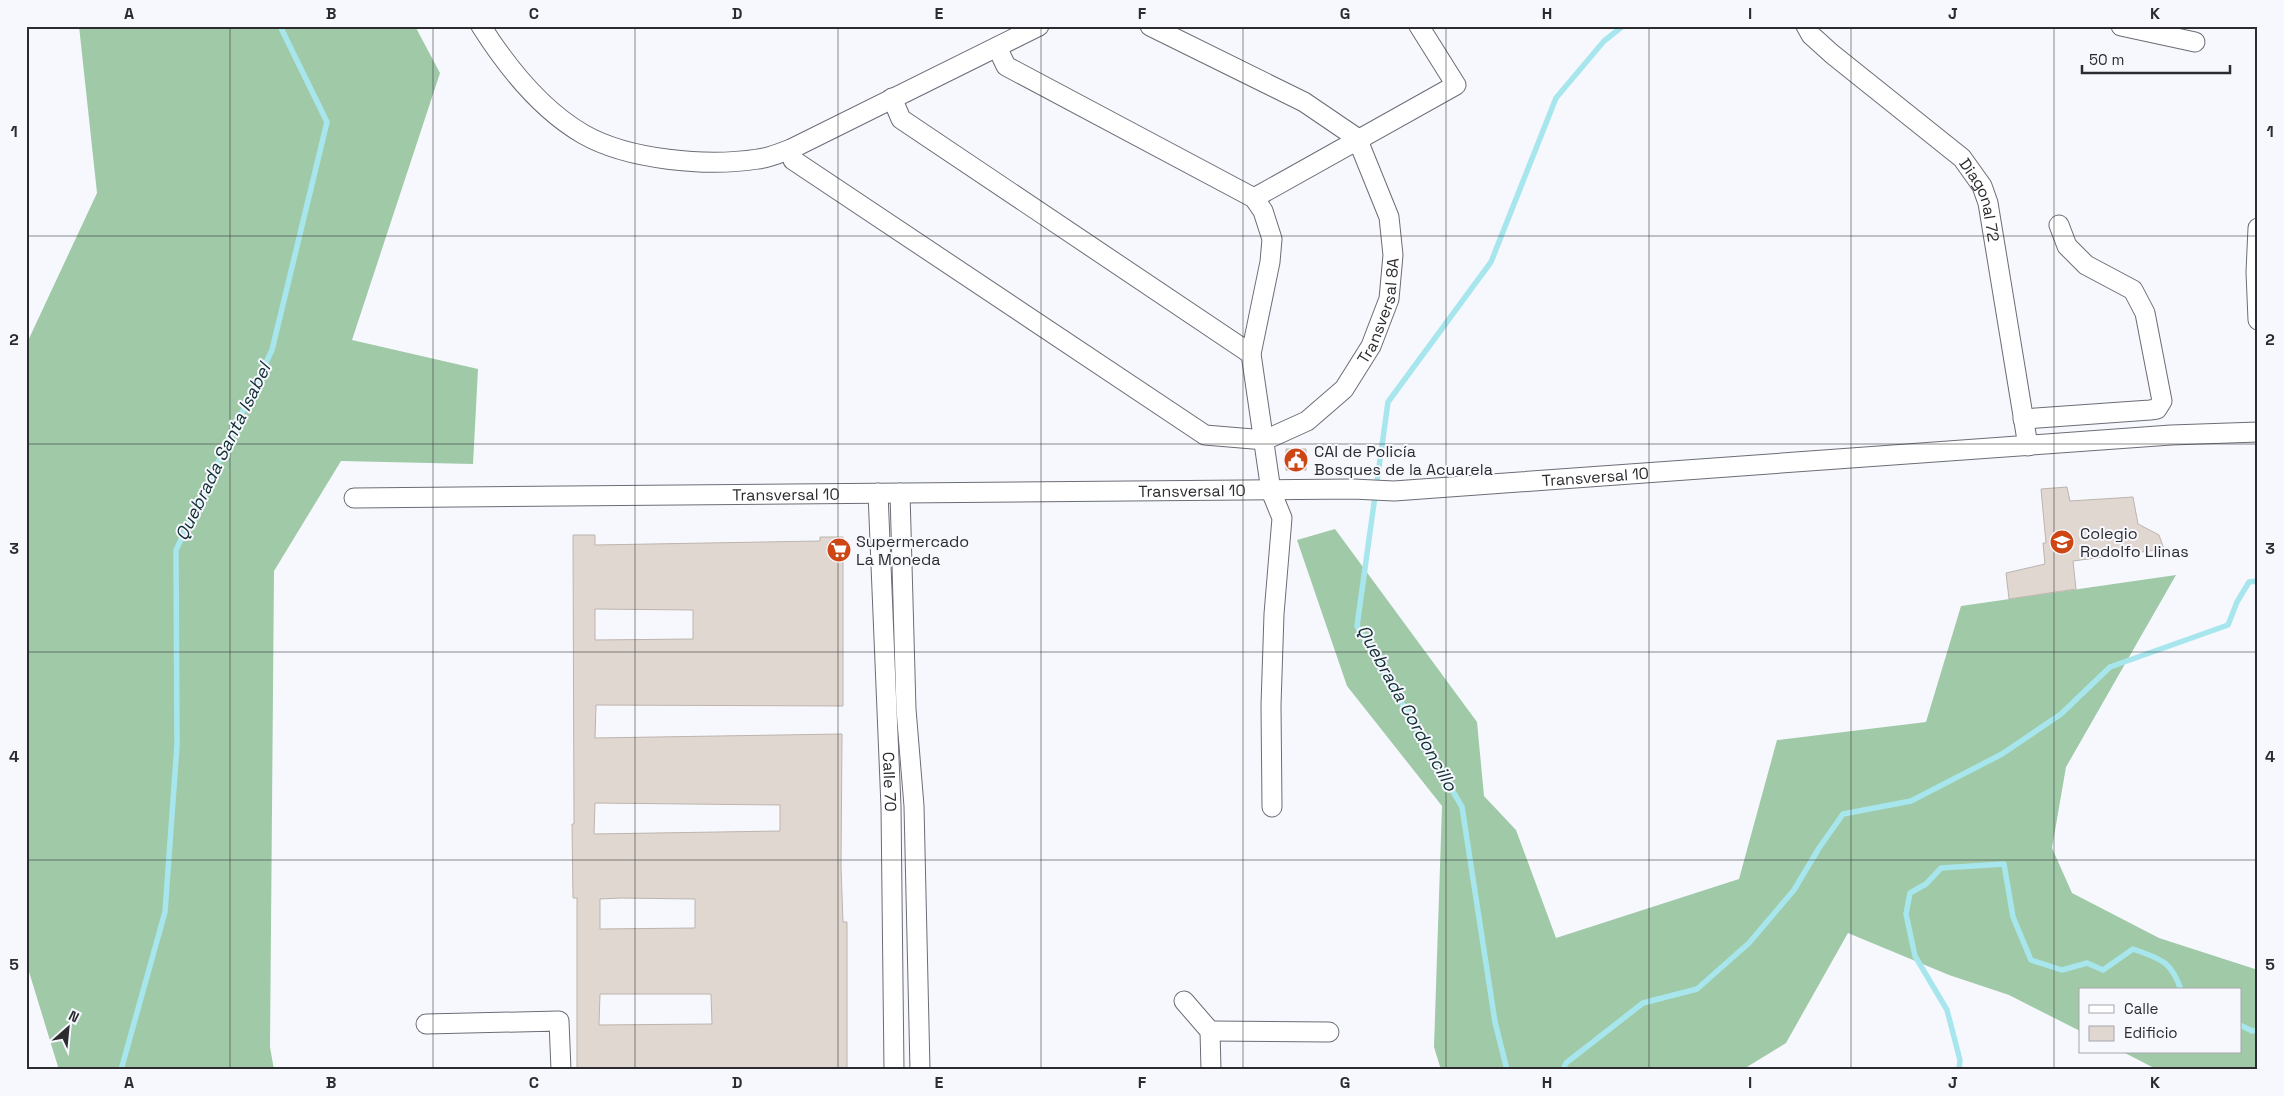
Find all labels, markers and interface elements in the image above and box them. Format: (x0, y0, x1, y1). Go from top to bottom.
text: A (124, 3, 134, 24)
text: B (326, 3, 336, 24)
text: C (529, 3, 539, 24)
text: D (732, 3, 742, 24)
text: E (935, 3, 944, 24)
text: F (1138, 3, 1147, 24)
text: G (1340, 3, 1350, 24)
text: H (1542, 3, 1552, 24)
text: I (1748, 3, 1752, 24)
text: J (1948, 3, 1958, 24)
text: K (2150, 3, 2160, 24)
scale bar (2082, 42, 2229, 74)
text: 50 m (2089, 50, 2124, 69)
text: 1 (10, 121, 18, 142)
text: 1 (2266, 121, 2274, 142)
street label: Diagonal 72 (1954, 154, 2004, 243)
street label: Transversal 8A (1353, 257, 1404, 368)
text: 2 (9, 329, 19, 350)
text: 2 (2265, 329, 2275, 350)
water label: Quebrada Santa Isabel (170, 357, 277, 544)
place label: CAI de Policía Bosques de la Acuarela (1314, 441, 1493, 480)
public building icon: CAI de Policía Bosques de la Acuarela (1283, 447, 1309, 473)
street label: Transversal 10 (1541, 463, 1650, 491)
street label: Transversal 10 (1138, 480, 1246, 502)
street label: Transversal 10 (732, 484, 840, 506)
place label: Colegio Rodolfo Llinas (2080, 523, 2189, 562)
school or university icon: Colegio Rodolfo Llinas (2049, 529, 2075, 555)
place label: Supermercado La Moneda (856, 531, 969, 570)
supermarket icon: Supermercado La Moneda (826, 537, 852, 563)
text: 3 (9, 538, 19, 559)
text: 3 (2265, 538, 2275, 559)
water label: Quebrada Cordoncillo (1352, 621, 1463, 796)
text: 4 (9, 746, 19, 767)
text: 4 (2265, 746, 2275, 767)
street label: Calle 70 (878, 751, 901, 812)
text: 5 (9, 954, 19, 975)
text: 5 (2265, 954, 2275, 975)
legend (2079, 988, 2242, 1054)
text: Calle (2124, 999, 2159, 1018)
north arrow (42, 1004, 92, 1054)
text: N (66, 1006, 82, 1027)
text: Edificio (2124, 1023, 2178, 1042)
text: A (124, 1072, 134, 1093)
text: B (326, 1072, 336, 1093)
text: C (529, 1072, 539, 1093)
text: D (732, 1072, 742, 1093)
text: E (935, 1072, 944, 1093)
text: F (1138, 1072, 1147, 1093)
text: G (1340, 1072, 1350, 1093)
text: H (1542, 1072, 1552, 1093)
text: I (1748, 1072, 1752, 1093)
text: J (1948, 1072, 1958, 1093)
text: K (2150, 1072, 2160, 1093)

